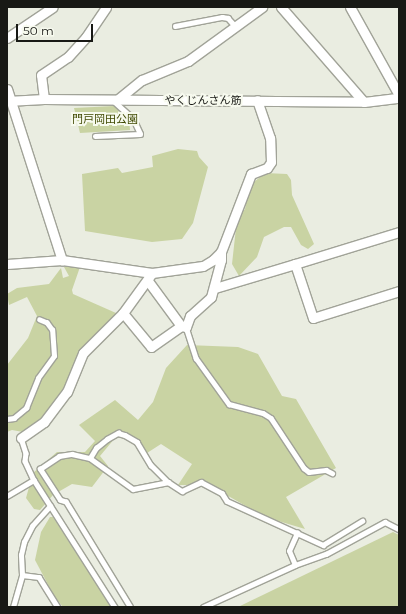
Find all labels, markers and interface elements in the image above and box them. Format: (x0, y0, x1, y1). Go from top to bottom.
scale bar (18, 16, 95, 42)
text: 50 m (23, 23, 54, 38)
street label: やくじんさん筋 (165, 93, 241, 107)
park label: 門戸岡田公園 (72, 112, 138, 126)

